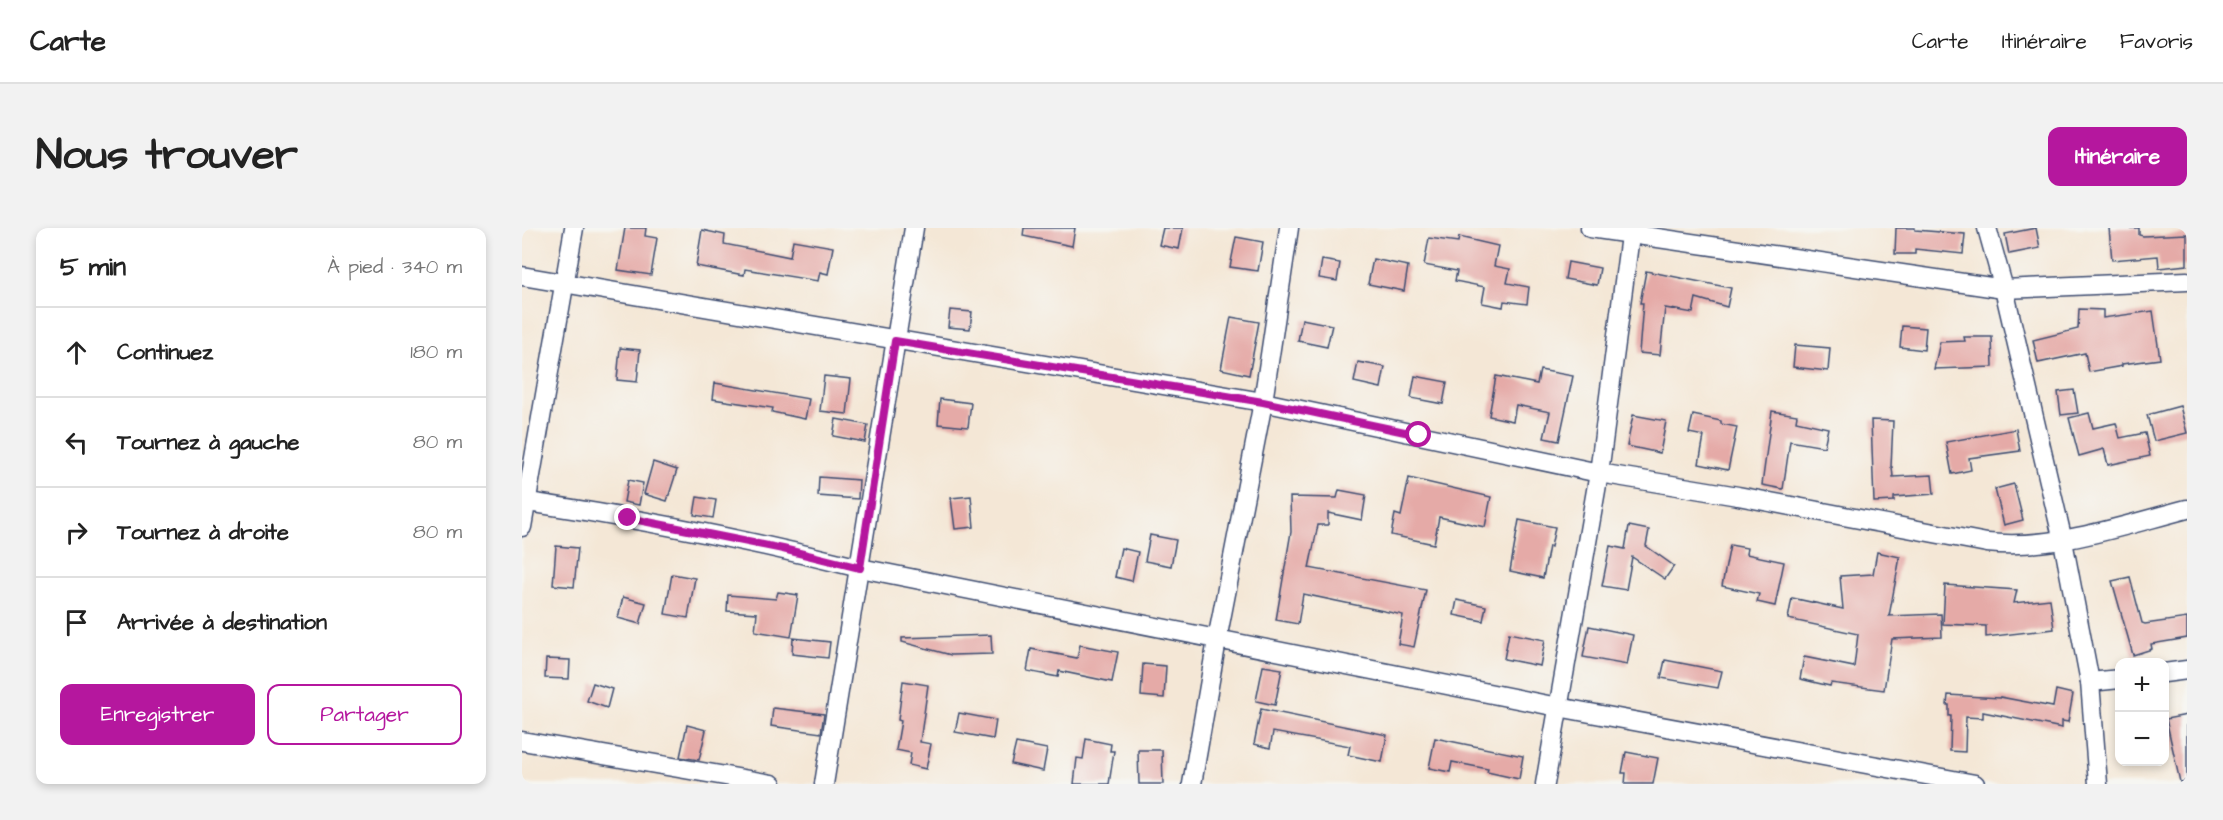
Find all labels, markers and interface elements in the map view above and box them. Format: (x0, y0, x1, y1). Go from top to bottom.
text: Carte (30, 22, 106, 61)
text: Carte (1912, 27, 1969, 56)
text: Itinéraire (2002, 27, 2087, 56)
text: Favoris (2120, 27, 2193, 56)
text: Nous trouver (36, 127, 298, 185)
button: Itinéraire (2048, 127, 2187, 186)
text: 5 min (60, 249, 126, 285)
text: À pied · 340 m (327, 253, 462, 281)
icon: ahead (60, 336, 93, 369)
text: Continuez (117, 337, 213, 368)
text: 180 m (410, 338, 462, 366)
route start (1405, 421, 1431, 447)
icon: left (60, 426, 93, 459)
text: Tournez à gauche (117, 427, 299, 458)
text: 80 m (413, 428, 462, 456)
route end (614, 504, 640, 530)
icon: right (60, 516, 93, 549)
text: Tournez à droite (117, 517, 289, 548)
text: 80 m (413, 518, 462, 546)
icon: arrive (60, 606, 93, 639)
text: Arrivée à destination (117, 607, 327, 638)
map controls (2115, 658, 2169, 766)
button: + (2115, 658, 2169, 712)
button: Enregistrer (60, 684, 255, 745)
button: Partager (267, 684, 462, 745)
button: − (2115, 712, 2169, 766)

